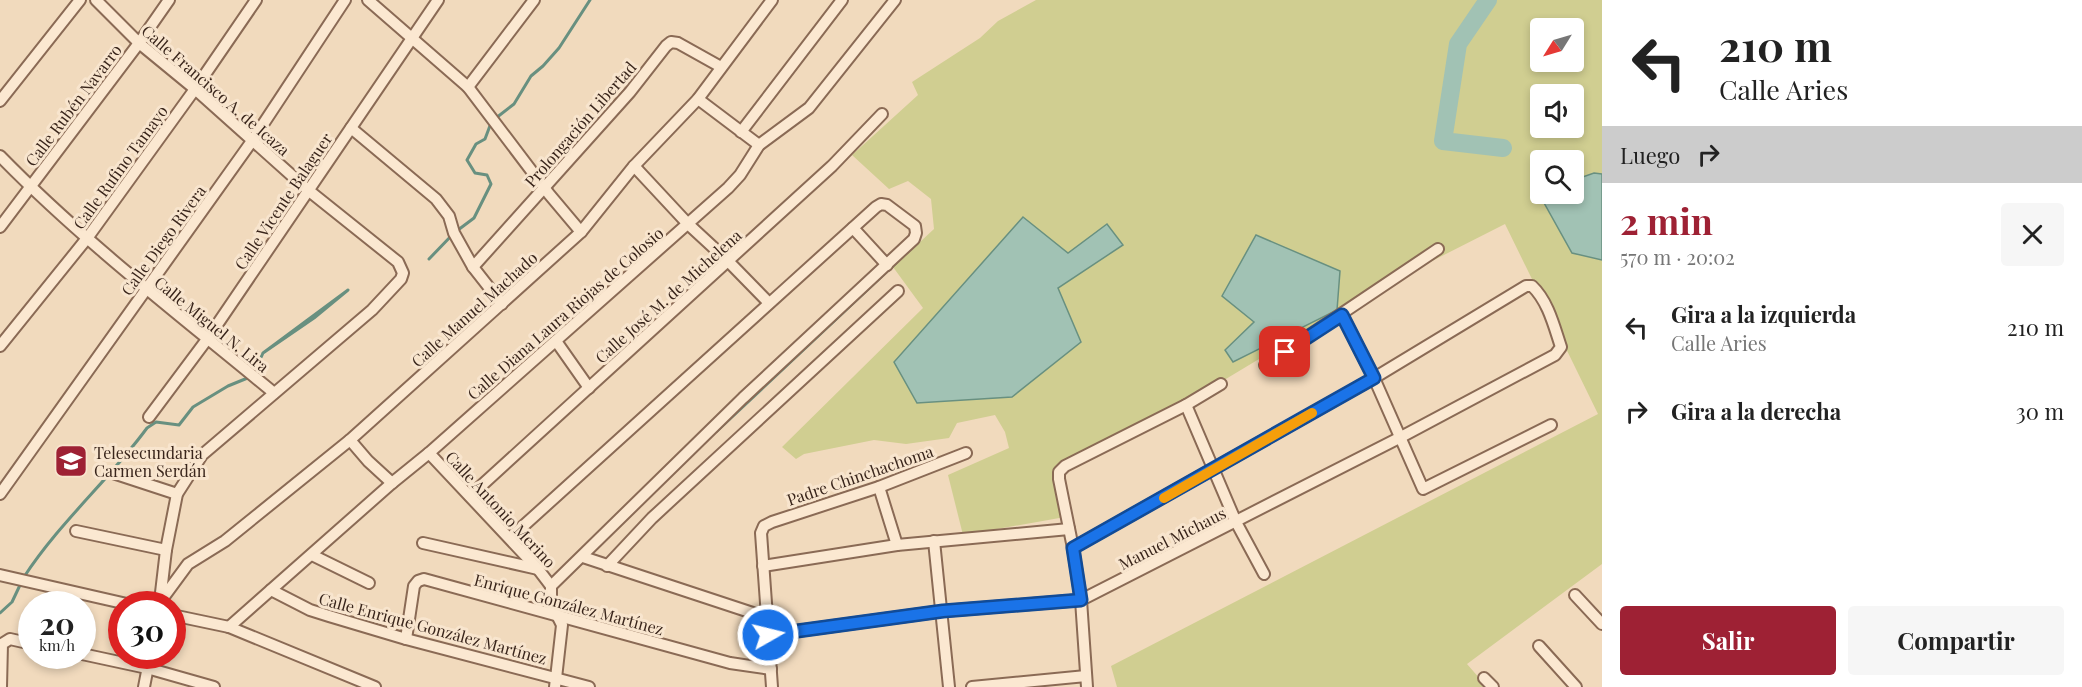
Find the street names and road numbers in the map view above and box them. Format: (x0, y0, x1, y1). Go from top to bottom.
street label: Calle Francisco A. de Icaza (138, 20, 294, 160)
street label: Calle Rubén Navarro (20, 40, 126, 170)
street label: Prolongación Libertad (520, 57, 640, 191)
street label: Calle Rufino Tamayo (68, 101, 172, 233)
street label: Calle Vicente Balaguer (229, 129, 337, 273)
street label: Calle Diego Rivera (116, 181, 210, 299)
street label: Calle Diana Laura Riojas de Colosio (463, 222, 668, 404)
street label: Calle José M. de Michelena (590, 225, 746, 367)
street label: Calle Manuel Machado (407, 247, 542, 371)
street label: Calle Miguel N. Lira (150, 271, 274, 377)
street label: Padre Chinchachoma (784, 440, 936, 510)
street label: Calle Antonio Merino (441, 446, 561, 572)
street label: Manuel Michaus (1115, 502, 1229, 574)
street label: Enrique González Martínez (472, 569, 666, 640)
street label: Calle Enrique González Martínez (317, 587, 550, 669)

